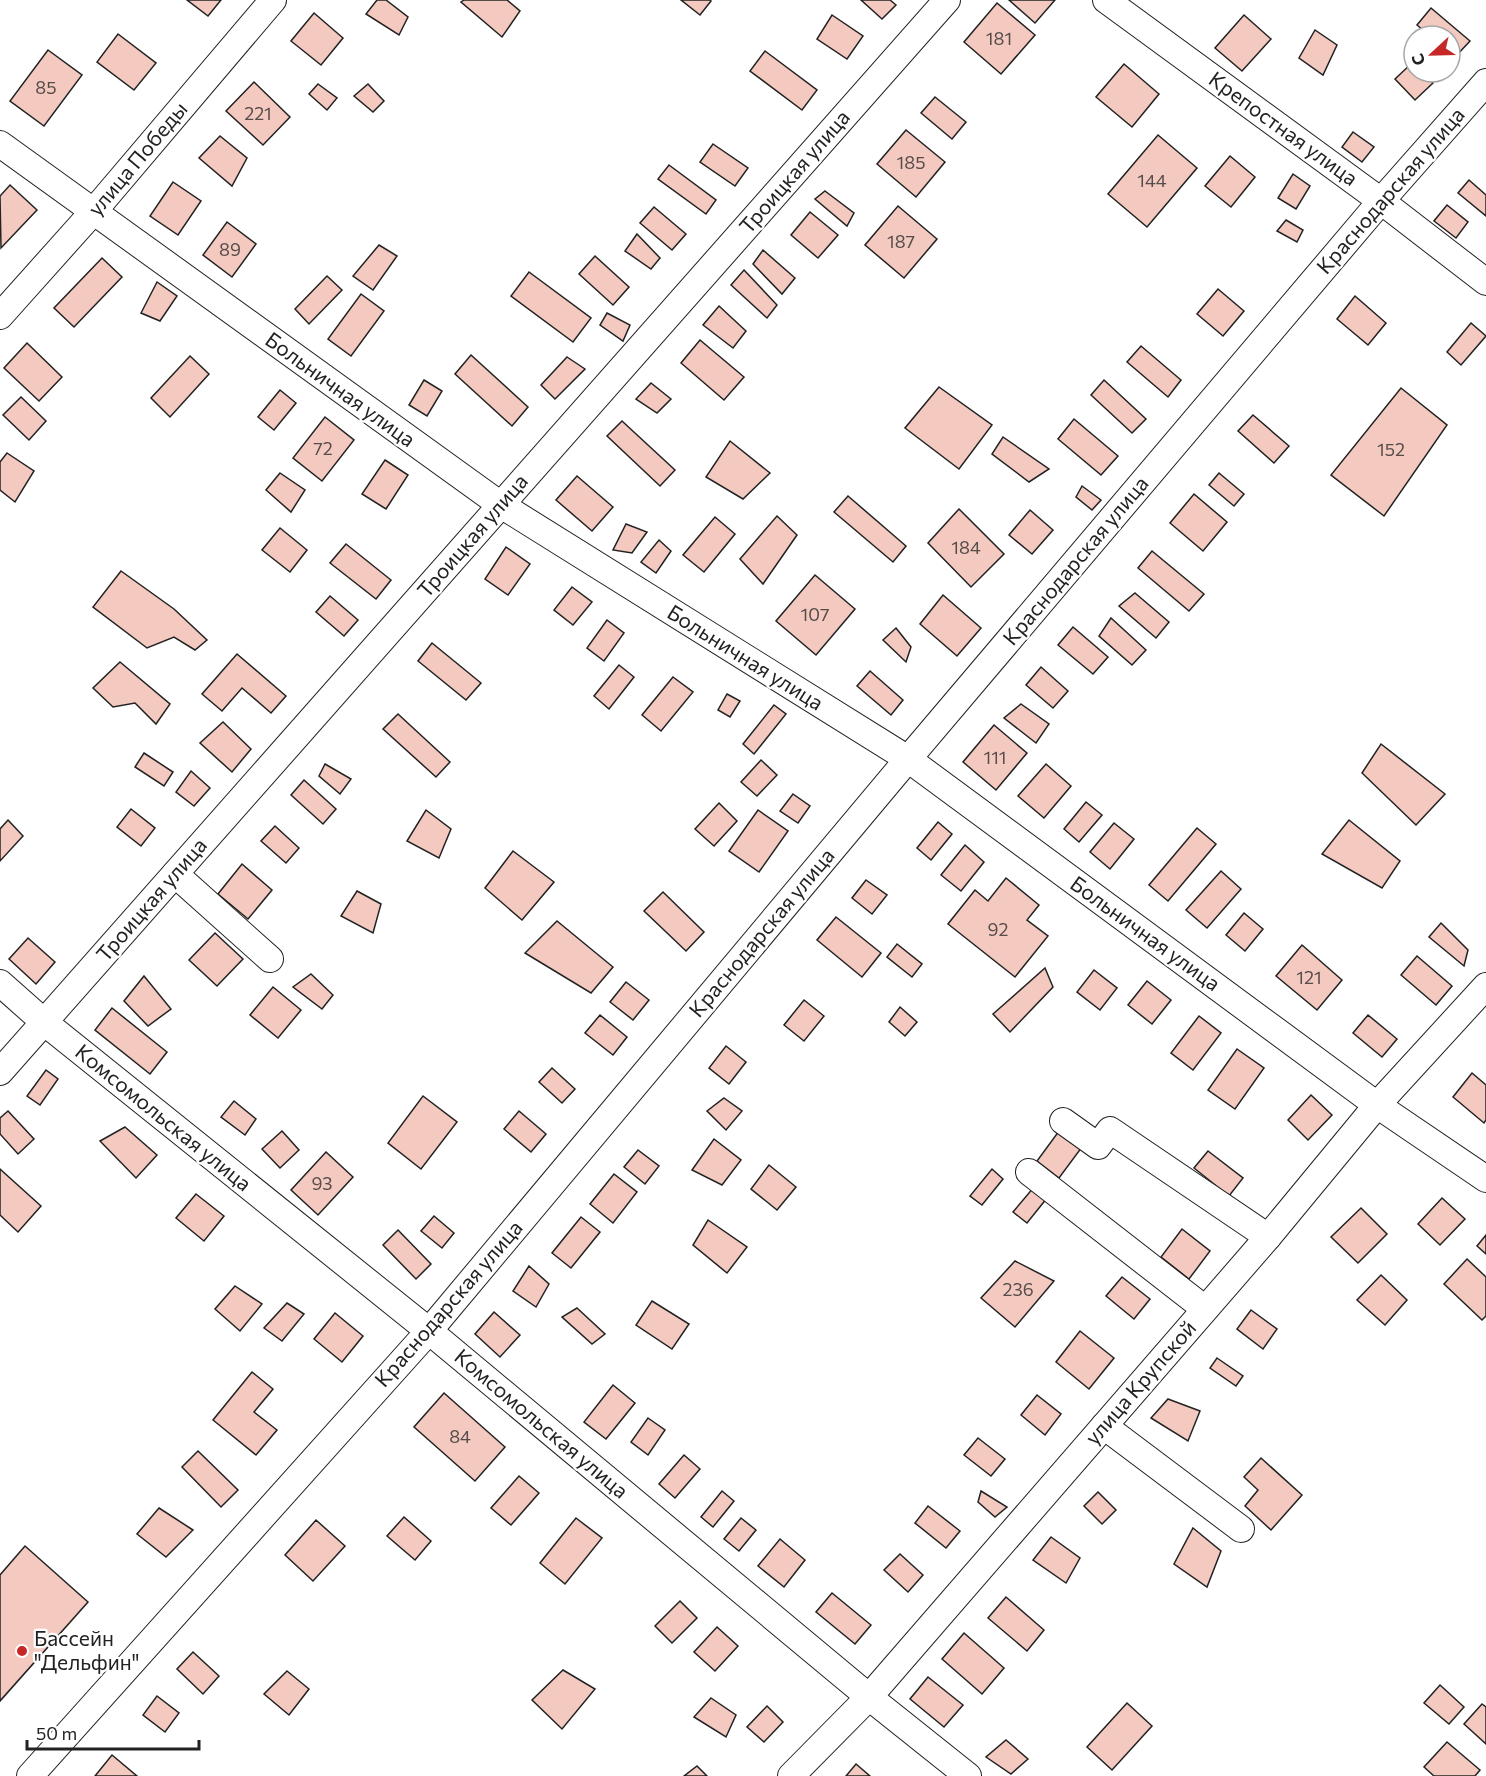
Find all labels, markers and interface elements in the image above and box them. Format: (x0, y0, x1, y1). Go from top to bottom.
north arrow (1402, 24, 1462, 84)
house number: 181 (986, 27, 1012, 49)
text: С (1407, 51, 1428, 68)
street label: Крепостная улица (1205, 65, 1363, 190)
house number: 85 (35, 76, 57, 98)
street label: улица Победы (82, 96, 192, 220)
house number: 221 (244, 102, 272, 124)
street label: Краснодарская улица (1311, 102, 1469, 278)
street label: Троицкая улица (733, 104, 854, 238)
house number: 185 (897, 151, 925, 173)
house number: 144 (1137, 169, 1167, 191)
house number: 187 (887, 230, 915, 252)
house number: 89 (219, 238, 241, 260)
street label: Больничная улица (261, 326, 421, 452)
house number: 72 (313, 437, 333, 459)
house number: 152 (1377, 438, 1405, 460)
street label: Троицкая улица (411, 468, 532, 602)
street label: Краснодарская улица (997, 471, 1153, 649)
house number: 184 (951, 536, 981, 558)
street label: Больничная улица (663, 599, 828, 715)
house number: 107 (801, 603, 829, 625)
house number: 111 (983, 746, 1007, 768)
street label: Троицкая улица (90, 832, 211, 966)
street label: Краснодарская улица (683, 843, 839, 1021)
street label: Больничная улица (1066, 870, 1226, 996)
house number: 92 (988, 918, 1008, 940)
house number: 121 (1296, 966, 1322, 988)
street label: Комсомольская улица (71, 1038, 257, 1195)
house number: 93 (311, 1172, 333, 1194)
street label: Краснодарская улица (369, 1215, 527, 1391)
house number: 236 (1002, 1278, 1034, 1300)
street label: улица Крупской (1079, 1315, 1201, 1449)
street label: Комсомольская улица (450, 1343, 634, 1503)
house number: 84 (449, 1425, 471, 1447)
place label: Бассейн "Дельфин" (34, 1625, 139, 1674)
marker: Бассейн "Дельфин" (15, 1644, 29, 1658)
scale bar (27, 1713, 200, 1751)
text: 50 m (36, 1722, 77, 1744)

